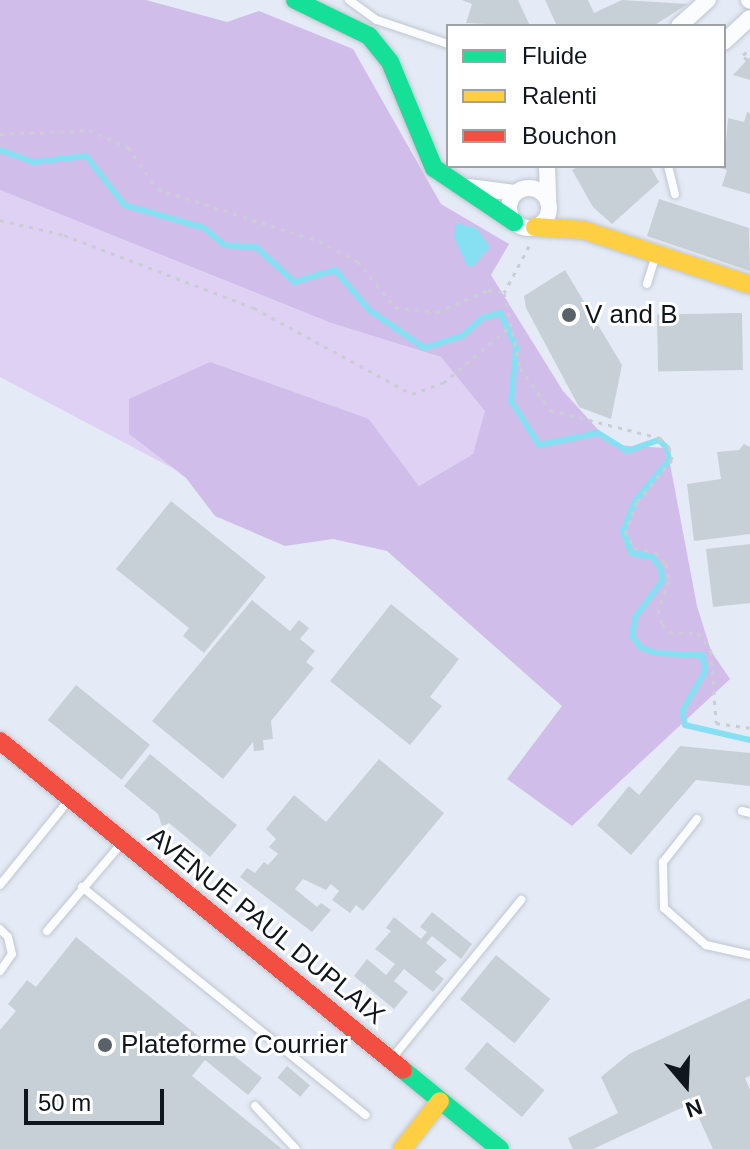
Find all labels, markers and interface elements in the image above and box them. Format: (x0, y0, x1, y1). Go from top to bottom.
legend (446, 24, 726, 168)
text: Fluide (522, 42, 587, 69)
text: Ralenti (522, 82, 597, 109)
text: Bouchon (522, 122, 617, 149)
place label: V and B (585, 299, 678, 331)
marker: V and B (560, 306, 578, 324)
street label: AVENUE PAUL DUPLAIX (141, 821, 391, 1031)
place label: Plateforme Courrier (121, 1029, 348, 1061)
marker: Plateforme Courrier (96, 1036, 114, 1054)
north arrow (646, 1045, 726, 1125)
scale bar (28, 1073, 168, 1123)
text: 50 m (38, 1089, 91, 1116)
text: N (682, 1094, 706, 1123)

